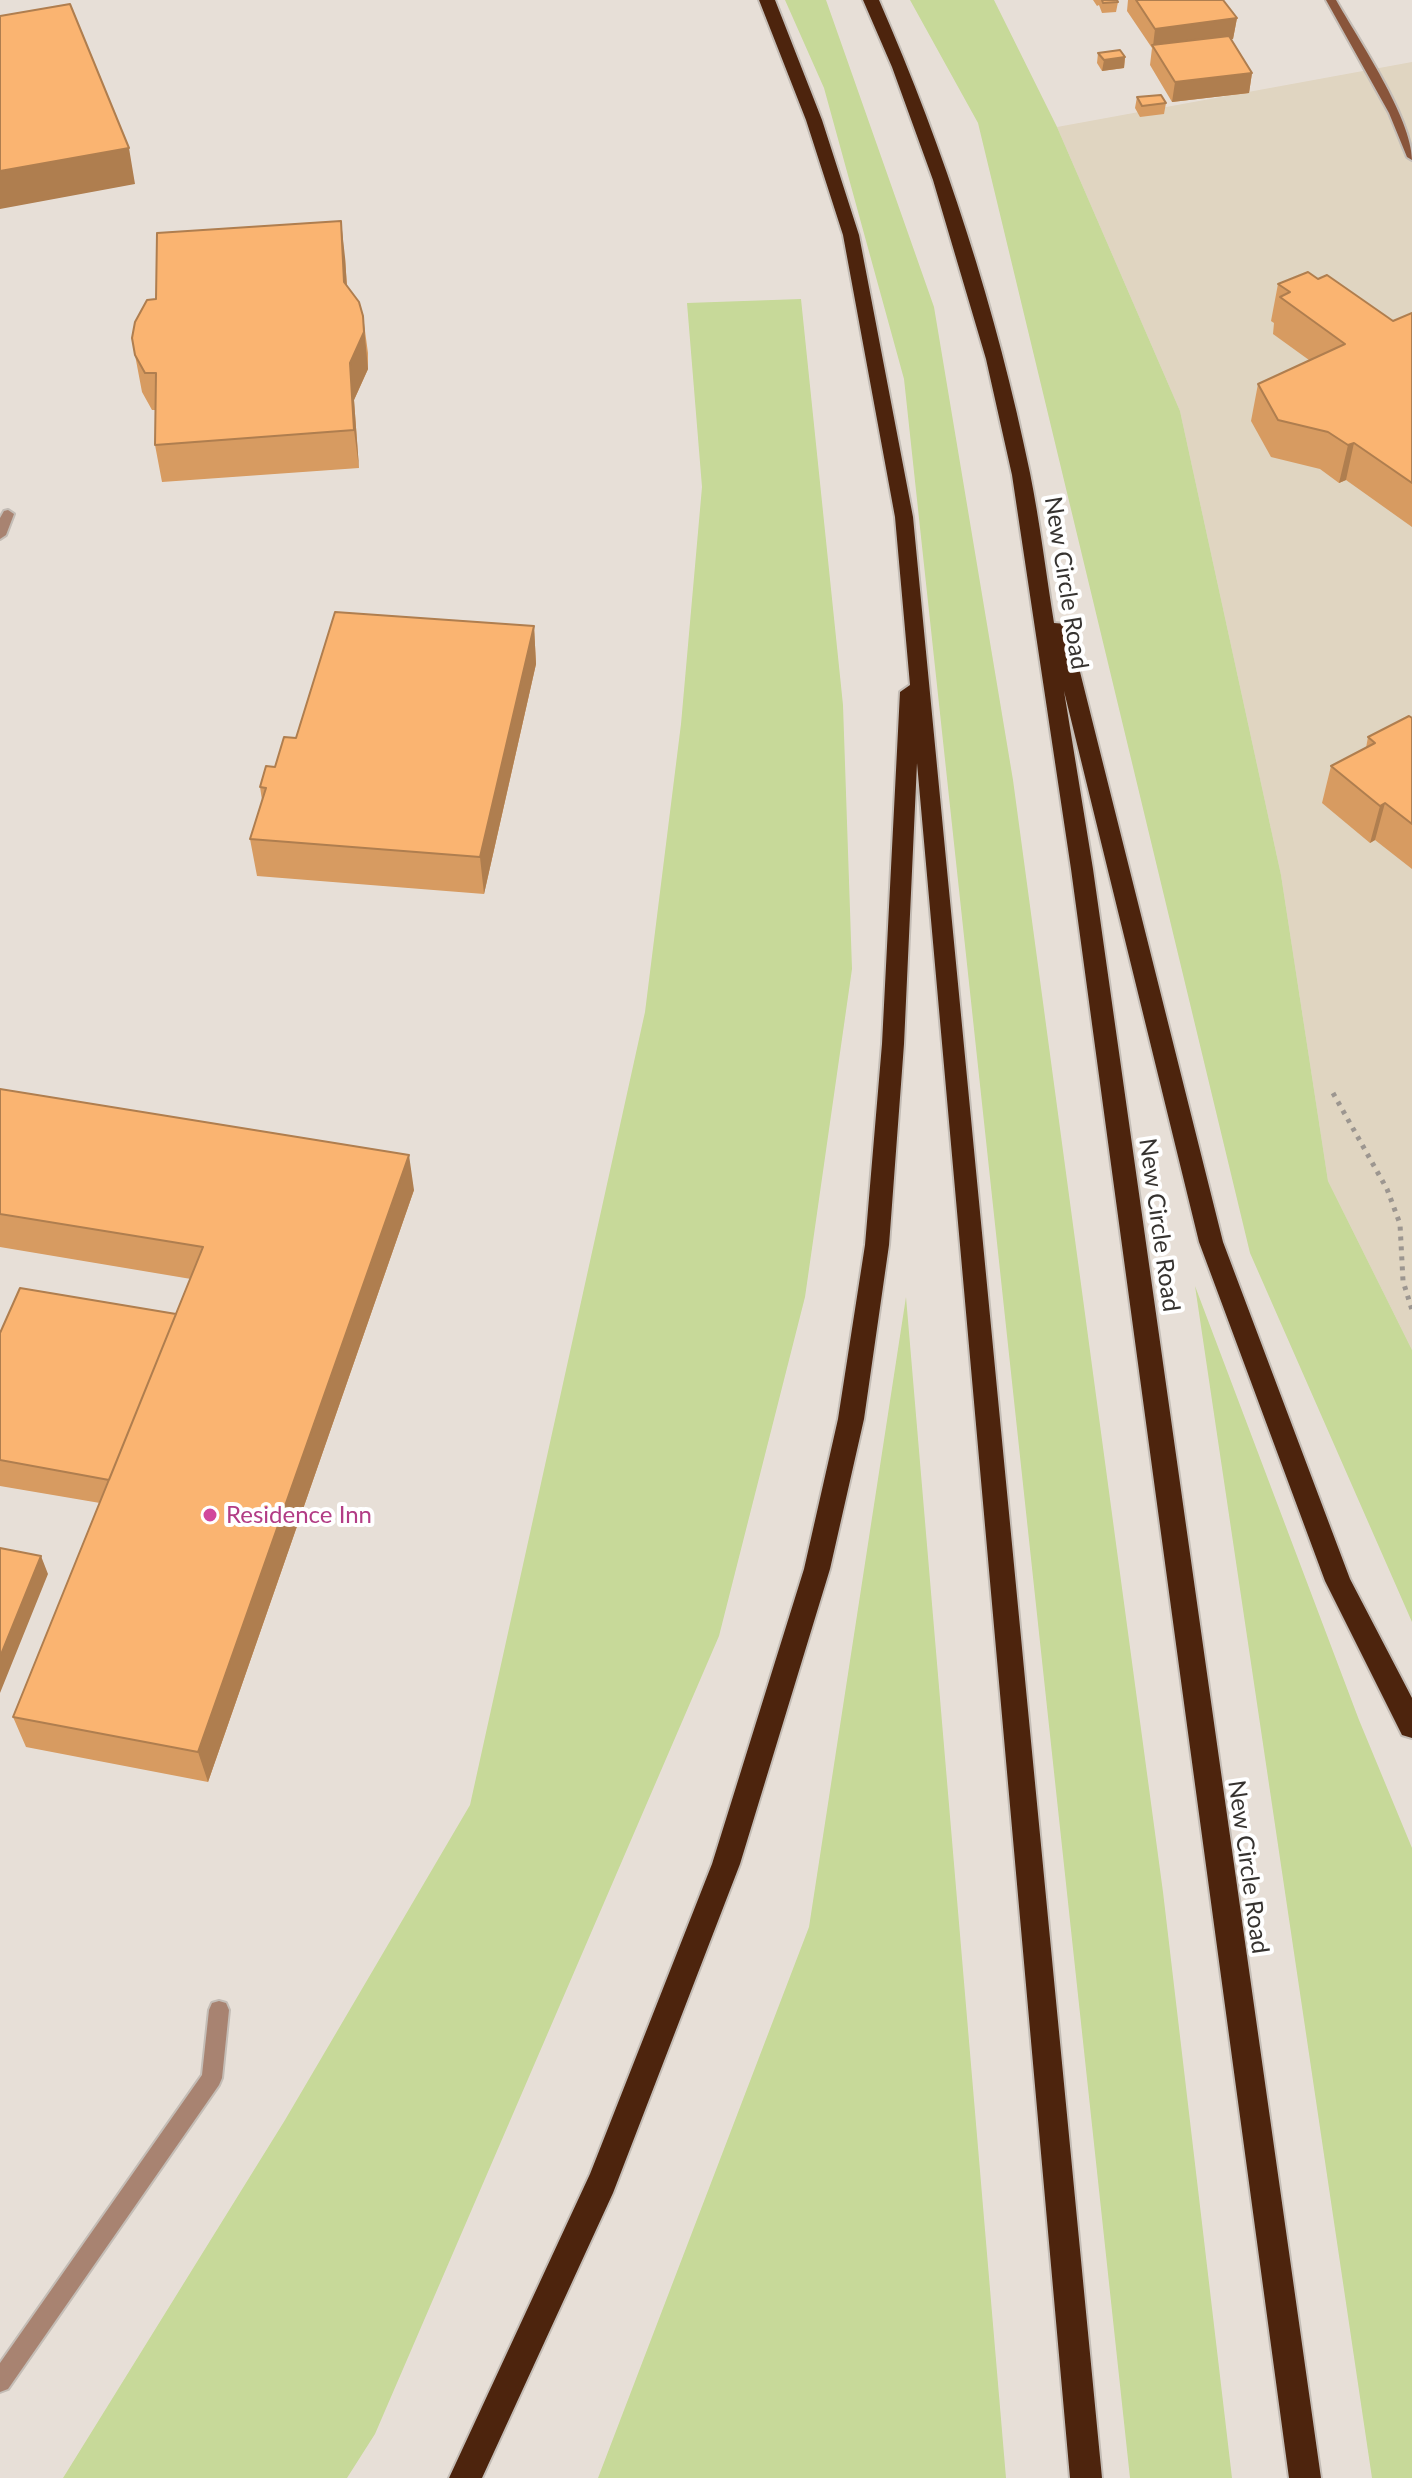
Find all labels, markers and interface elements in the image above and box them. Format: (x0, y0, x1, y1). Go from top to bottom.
street label: New Circle Road (1038, 494, 1094, 672)
street label: New Circle Road (1133, 1136, 1185, 1314)
place label: Residence Inn (226, 1501, 372, 1529)
marker: Residence Inn (201, 1506, 219, 1524)
street label: New Circle Road (1222, 1778, 1274, 1956)

